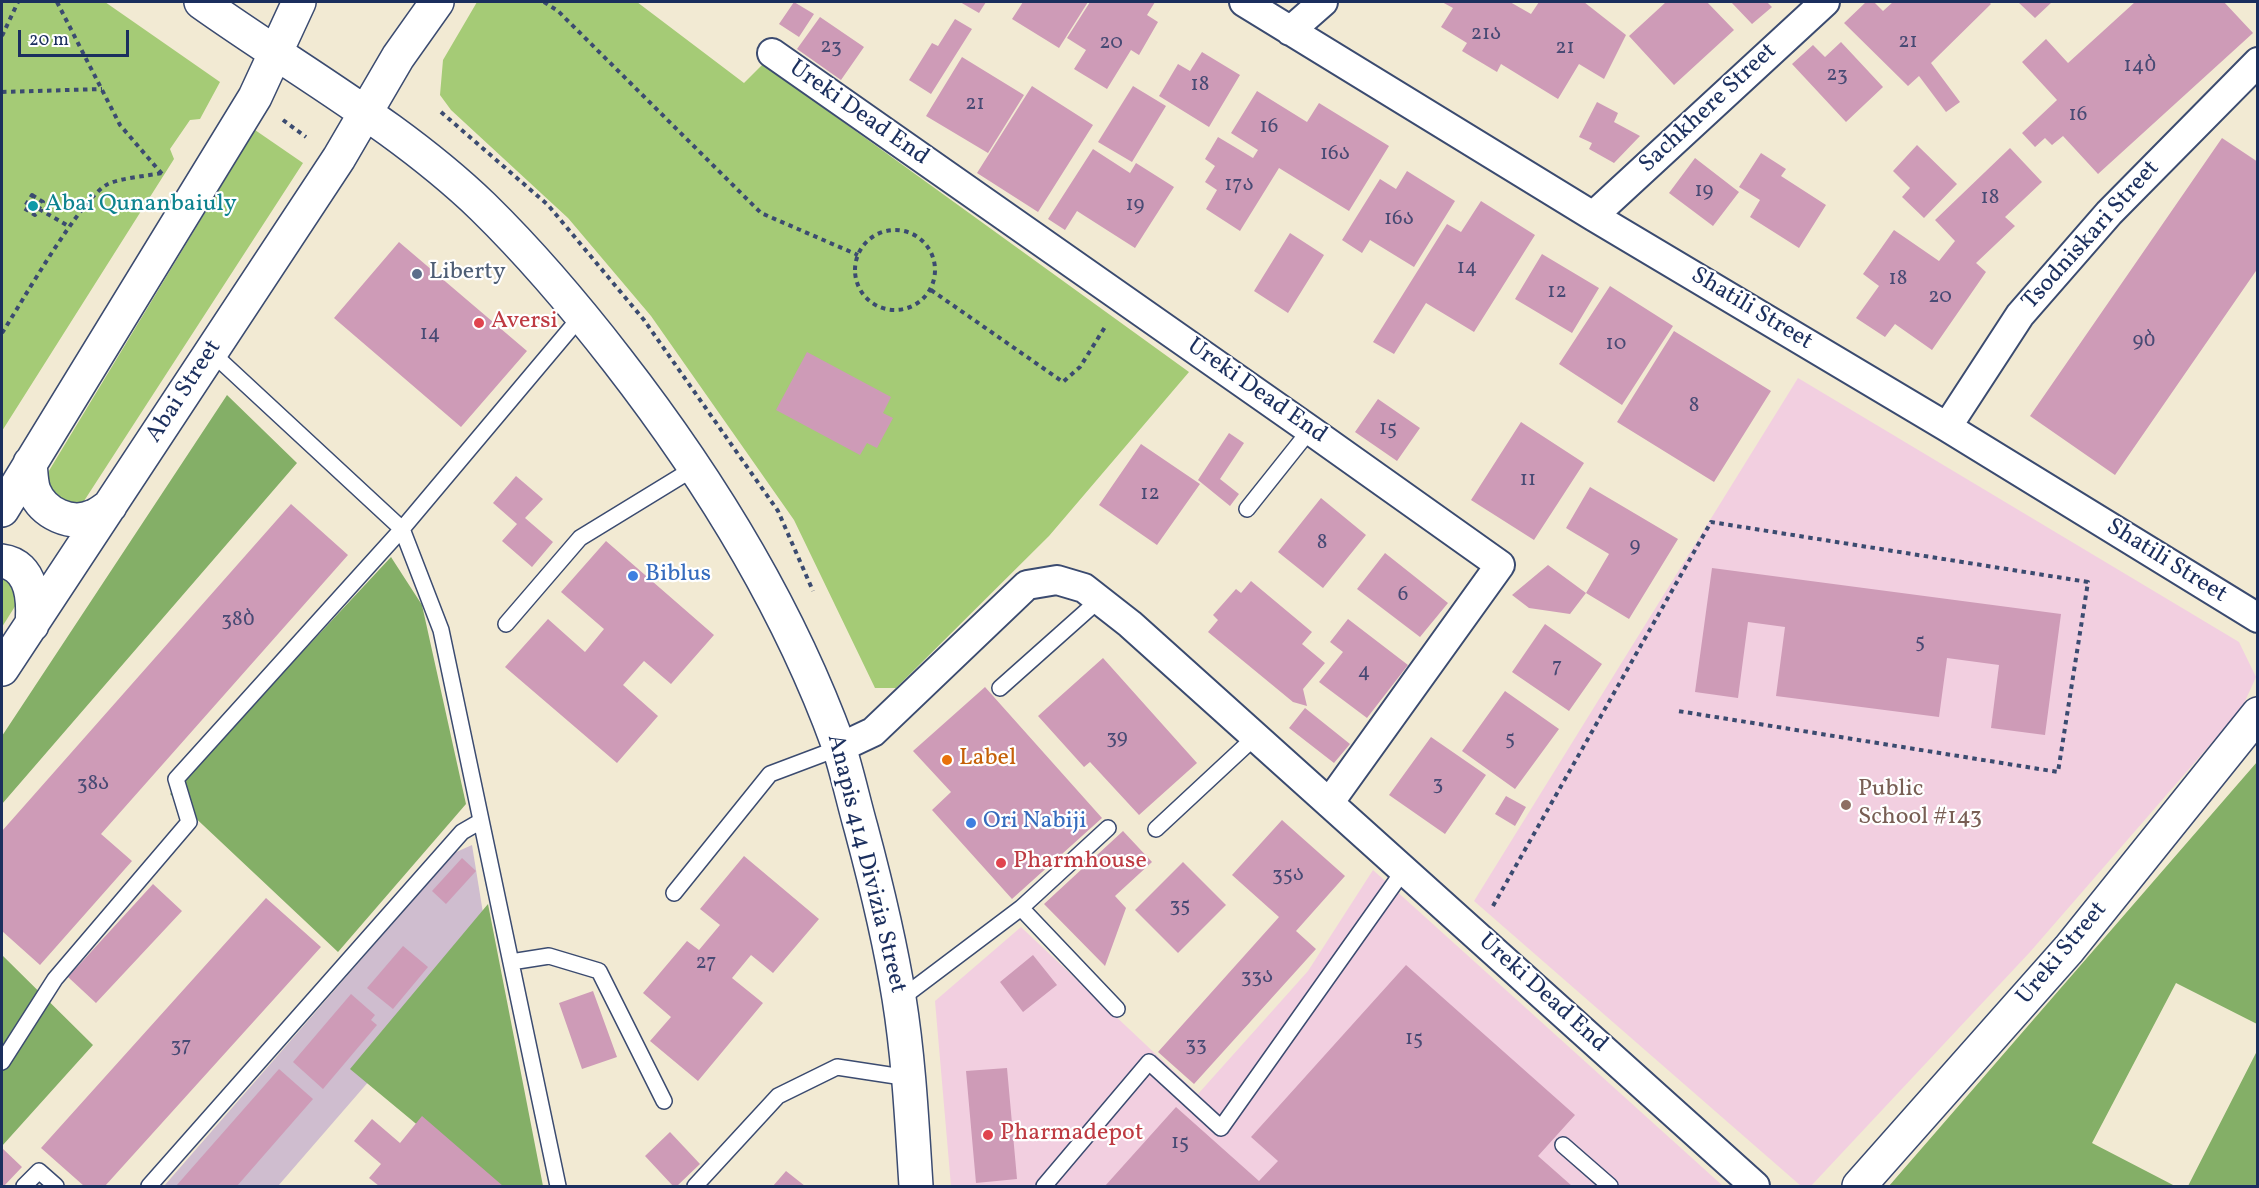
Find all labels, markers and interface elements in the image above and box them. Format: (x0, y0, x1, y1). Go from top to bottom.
scale bar (21, 18, 132, 56)
house number: 21ა (1471, 22, 1501, 48)
text: 20 m (29, 28, 69, 53)
house number: 21 (1898, 30, 1918, 56)
house number: 20 (1099, 31, 1123, 57)
house number: 23 (820, 35, 842, 61)
house number: 21 (1555, 36, 1575, 62)
street label: Sachkhere Street (1634, 38, 1784, 180)
house number: 14ბ (2124, 54, 2156, 80)
street label: Ureki Dead End (782, 55, 934, 173)
house number: 23 (1826, 63, 1848, 89)
house number: 18 (1191, 73, 1209, 99)
house number: 21 (965, 92, 985, 118)
house number: 16 (2069, 103, 2087, 129)
house number: 16 (1260, 115, 1278, 141)
house number: 16ა (1320, 142, 1350, 168)
street label: Tsodniskari Street (2017, 155, 2167, 317)
house number: 17ა (1224, 173, 1254, 199)
house number: 19 (1694, 179, 1714, 205)
house number: 18 (1981, 186, 1999, 212)
place label: Abai Qunanbaiuly (45, 192, 237, 220)
house number: 19 (1125, 193, 1145, 219)
marker: Abai Qunanbaiuly (26, 199, 40, 213)
house number: 16ა (1384, 207, 1414, 233)
house number: 14 (1457, 256, 1477, 282)
place label: Liberty (429, 260, 506, 288)
street label: Shatili Street (1685, 262, 1817, 358)
marker: Liberty (410, 267, 424, 281)
house number: 18 (1889, 267, 1907, 293)
house number: 12 (1547, 280, 1567, 306)
house number: 20 (1928, 285, 1952, 311)
place label: Aversi (491, 309, 558, 337)
marker: Aversi (472, 316, 486, 330)
house number: 14 (420, 322, 440, 348)
house number: 9ბ (2132, 329, 2156, 355)
house number: 10 (1606, 332, 1626, 358)
street label: Ureki Dead End (1180, 333, 1332, 451)
street label: Abai Street (141, 335, 229, 449)
house number: 8 (1689, 394, 1699, 420)
house number: 15 (1379, 417, 1397, 443)
house number: 11 (1520, 468, 1536, 494)
house number: 12 (1140, 482, 1160, 508)
street label: Shatili Street (2100, 514, 2232, 610)
house number: 8 (1317, 531, 1327, 557)
house number: 9 (1630, 534, 1640, 560)
place label: Biblus (645, 562, 711, 590)
marker: Biblus (626, 569, 640, 583)
house number: 6 (1398, 583, 1408, 609)
house number: 38ბ (221, 608, 255, 634)
house number: 5 (1915, 630, 1925, 656)
house number: 7 (1552, 655, 1562, 681)
house number: 4 (1358, 660, 1370, 686)
house number: 39 (1106, 726, 1128, 752)
house number: 5 (1505, 727, 1515, 753)
street label: Anapis 414 Divizia Street (819, 732, 911, 996)
place label: Label (959, 746, 1016, 774)
marker: Label (940, 753, 954, 767)
house number: 38ა (77, 772, 109, 798)
house number: 3 (1433, 772, 1443, 798)
place label: Public School #143 (1858, 777, 1982, 833)
marker: Public School #143 (1839, 798, 1853, 812)
place label: Ori Nabiji (983, 809, 1087, 837)
marker: Ori Nabiji (964, 816, 978, 830)
place label: Pharmhouse (1013, 849, 1147, 877)
marker: Pharmhouse (994, 856, 1008, 870)
house number: 35ა (1272, 863, 1304, 889)
house number: 35 (1170, 894, 1190, 920)
street label: Ureki Street (2012, 897, 2114, 1011)
street label: Ureki Dead End (1471, 928, 1613, 1060)
house number: 27 (696, 951, 716, 977)
house number: 33ა (1241, 965, 1273, 991)
house number: 15 (1405, 1027, 1423, 1053)
house number: 33 (1185, 1033, 1207, 1059)
house number: 37 (171, 1034, 191, 1060)
place label: Pharmadepot (1000, 1121, 1143, 1149)
marker: Pharmadepot (981, 1128, 995, 1142)
house number: 15 (1171, 1131, 1189, 1157)

